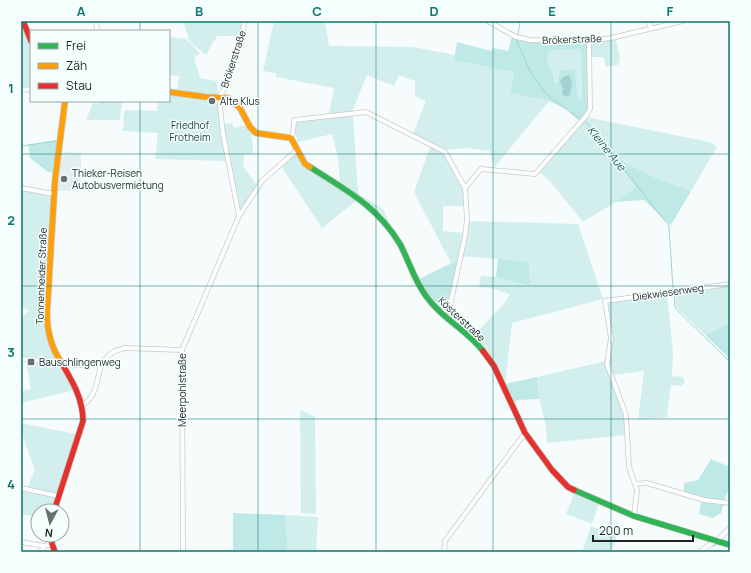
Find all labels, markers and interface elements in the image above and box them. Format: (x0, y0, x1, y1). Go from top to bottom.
text: A (77, 2, 86, 20)
text: B (195, 2, 203, 20)
text: C (312, 2, 322, 20)
text: D (429, 2, 439, 20)
text: E (548, 2, 556, 20)
text: F (667, 2, 674, 20)
street label: Brökerstraße (217, 28, 249, 90)
legend (30, 30, 170, 102)
street label: Brökerstraße (542, 31, 602, 47)
text: Frei (66, 37, 86, 54)
text: Zäh (66, 57, 87, 74)
text: Stau (66, 77, 92, 94)
text: 1 (8, 79, 14, 97)
place label: Alte Klus (220, 94, 260, 108)
marker: Alte Klus (207, 96, 217, 106)
park label: Friedhof Frotheim (169, 118, 211, 144)
water label: Kleine Aue (584, 123, 630, 174)
place label: Thieker-Reisen Autobusvermietung (72, 166, 164, 192)
marker: Thieker-Reisen Autobusvermietung (59, 174, 69, 184)
text: 2 (7, 211, 15, 229)
street label: Tonnenheider Straße (32, 227, 50, 325)
street label: Diekwiesenweg (631, 280, 705, 304)
street label: Kösterstraße (435, 294, 489, 345)
text: 3 (7, 343, 15, 361)
street label: Meerpohlstraße (175, 353, 189, 427)
place label: Bauschlingenweg (39, 355, 121, 369)
marker: Bauschlingenweg (26, 357, 36, 367)
text: 4 (7, 475, 15, 493)
north arrow (30, 503, 70, 543)
scale bar (593, 517, 693, 543)
text: 200 m (599, 522, 633, 539)
text: N (44, 525, 54, 541)

